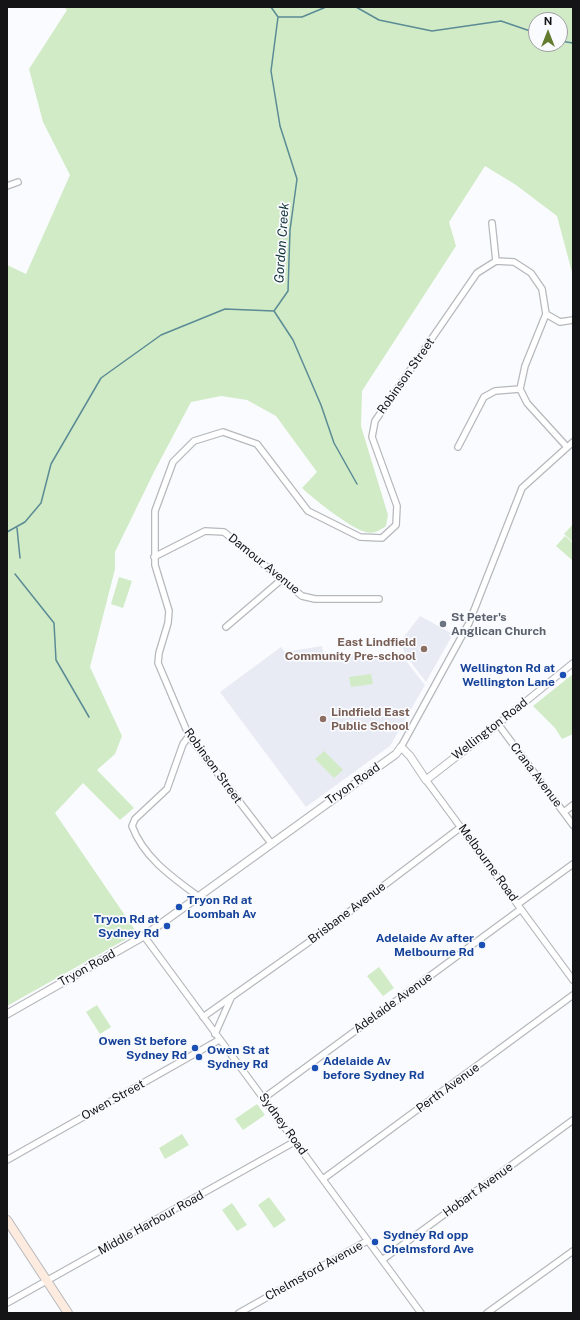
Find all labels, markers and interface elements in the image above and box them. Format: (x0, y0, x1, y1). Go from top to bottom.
north arrow (528, 12, 568, 52)
text: N (544, 15, 552, 27)
water label: Gordon Creek (271, 202, 293, 284)
street label: Robinson Street (374, 335, 438, 417)
street label: Damour Avenue (225, 531, 303, 597)
place label: St Peter's Anglican Church (451, 610, 546, 638)
marker: St Peter's Anglican Church (438, 619, 448, 629)
place label: East Lindfield Community Pre-school (285, 635, 416, 663)
marker: East Lindfield Community Pre-school (419, 644, 429, 654)
place label: Wellington Rd at Wellington Lane (460, 661, 555, 689)
marker: Wellington Rd at Wellington Lane (558, 670, 568, 680)
street label: Wellington Road (449, 695, 531, 763)
place label: Lindfield East Public School (331, 705, 410, 733)
marker: Lindfield East Public School (318, 714, 328, 724)
street label: Robinson Street (181, 726, 245, 806)
street label: Crana Avenue (507, 740, 565, 810)
street label: Tryon Road (323, 760, 383, 808)
street label: Melbourne Road (455, 822, 521, 904)
street label: Brisbane Avenue (305, 879, 389, 947)
place label: Tryon Rd at Loombah Av (187, 893, 256, 921)
marker: Tryon Rd at Loombah Av (174, 902, 184, 912)
place label: Tryon Rd at Sydney Rd (94, 912, 159, 940)
marker: Tryon Rd at Sydney Rd (162, 921, 172, 931)
place label: Adelaide Av after Melbourne Rd (376, 931, 474, 959)
marker: Adelaide Av after Melbourne Rd (477, 940, 487, 950)
street label: Tryon Road (56, 946, 118, 990)
street label: Adelaide Avenue (351, 970, 435, 1036)
place label: Owen St before Sydney Rd (99, 1034, 187, 1062)
marker: Owen St before Sydney Rd (190, 1043, 200, 1053)
place label: Owen St at Sydney Rd (207, 1043, 270, 1071)
marker: Owen St at Sydney Rd (194, 1052, 204, 1062)
place label: Adelaide Av before Sydney Rd (323, 1054, 424, 1082)
street label: Perth Avenue (414, 1060, 482, 1116)
marker: Adelaide Av before Sydney Rd (310, 1063, 320, 1073)
street label: Owen Street (79, 1077, 147, 1123)
street label: Sydney Road (256, 1090, 310, 1158)
street label: Hobart Avenue (440, 1160, 516, 1220)
street label: Middle Harbour Road (96, 1188, 206, 1258)
place label: Sydney Rd opp Chelmsford Ave (383, 1228, 474, 1256)
marker: Sydney Rd opp Chelmsford Ave (370, 1237, 380, 1247)
street label: Chelmsford Avenue (263, 1238, 365, 1304)

